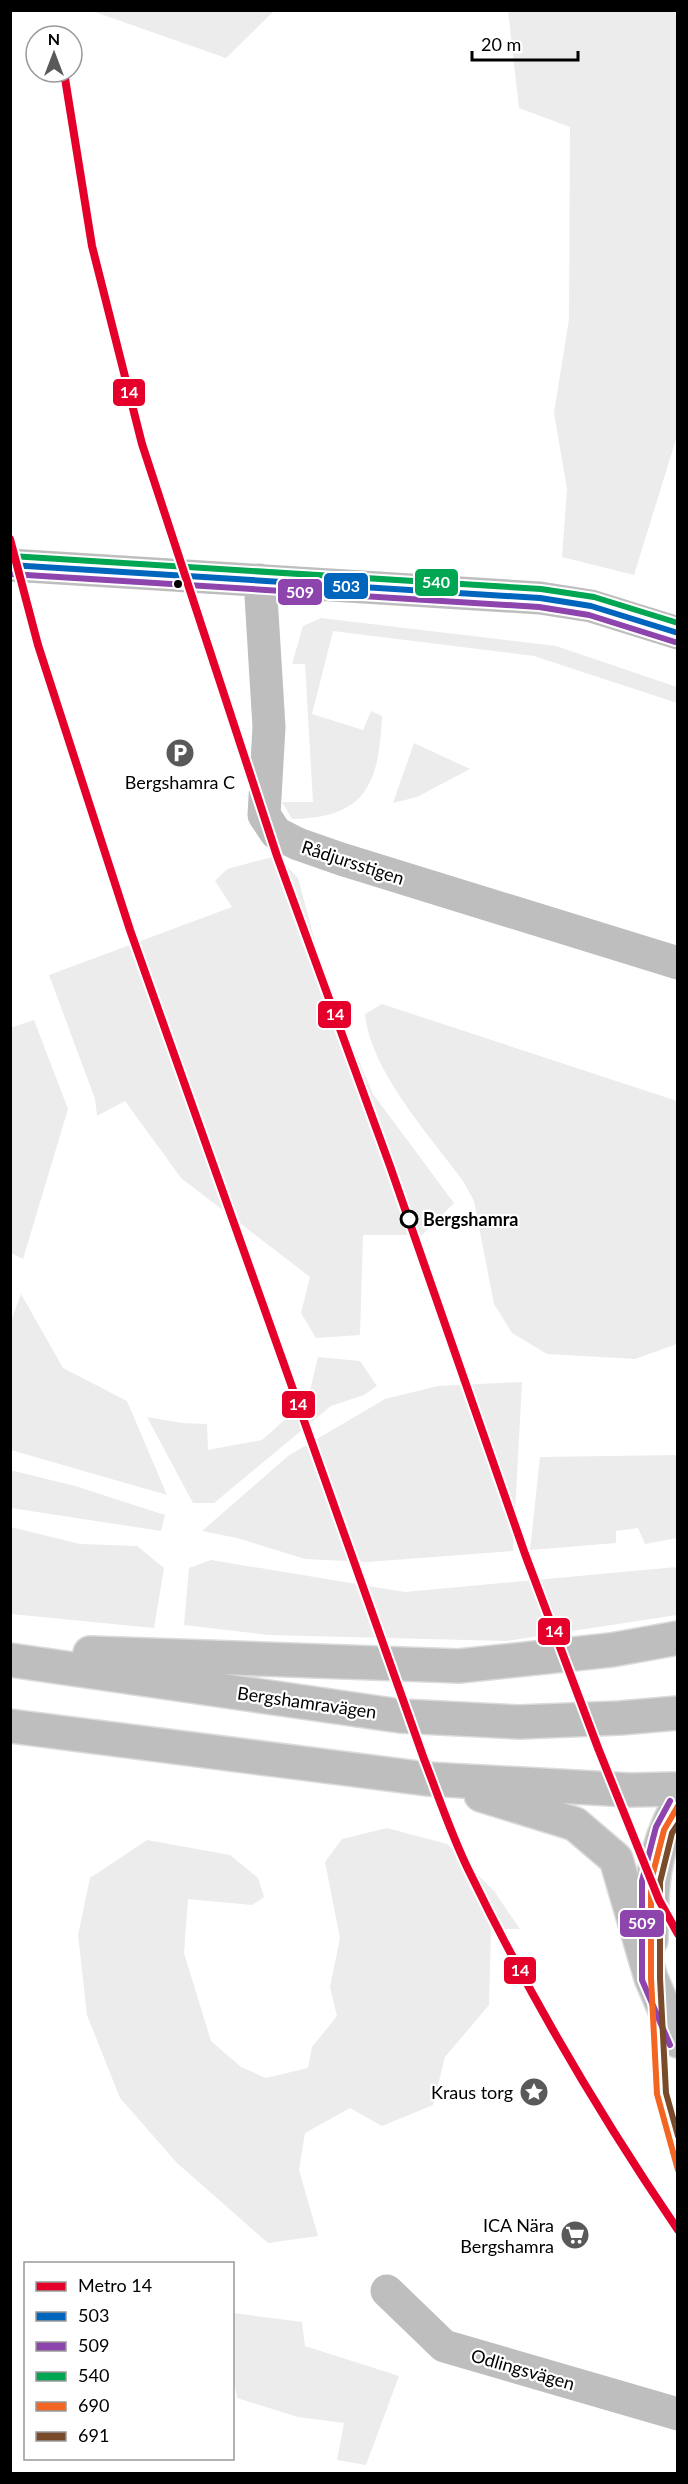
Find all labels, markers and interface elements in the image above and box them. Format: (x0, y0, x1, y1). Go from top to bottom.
north arrow (24, 24, 84, 84)
scale bar (472, 24, 578, 62)
text: N (48, 29, 60, 48)
text: 20 m (481, 33, 521, 55)
line badge: 14 (112, 378, 146, 407)
text: 14 (120, 382, 138, 401)
line badge: 540 (414, 568, 459, 597)
line badge: 503 (323, 572, 369, 600)
text: 540 (422, 572, 450, 591)
text: 503 (332, 576, 360, 595)
unlabelled marker (172, 578, 184, 590)
line badge: 509 (277, 578, 323, 606)
text: 509 (286, 582, 314, 601)
parking icon: Bergshamra C (164, 737, 196, 769)
place label: Bergshamra C (125, 771, 235, 793)
street label: Rådjursstigen (299, 835, 407, 889)
line badge: 14 (317, 1000, 352, 1029)
text: 14 (326, 1004, 344, 1023)
place label: Bergshamra (423, 1208, 518, 1230)
marker: Bergshamra (400, 1210, 418, 1228)
line badge: 14 (281, 1390, 316, 1419)
text: 14 (289, 1394, 307, 1413)
line badge: 14 (537, 1617, 571, 1646)
text: 14 (545, 1621, 563, 1640)
street label: Bergshamravägen (236, 1681, 378, 1723)
line badge: 509 (619, 1909, 665, 1938)
text: 509 (628, 1913, 656, 1932)
line badge: 14 (503, 1956, 537, 1985)
text: 14 (511, 1960, 529, 1979)
place icon: Kraus torg (518, 2076, 550, 2108)
place label: Kraus torg (431, 2081, 513, 2103)
place label: ICA Nära Bergshamra (460, 2214, 554, 2257)
supermarket icon: ICA Nära Bergshamra (559, 2219, 591, 2251)
legend (24, 2262, 234, 2460)
text: Metro 14 (78, 2274, 152, 2296)
text: 503 (78, 2304, 109, 2326)
text: 509 (78, 2334, 109, 2356)
street label: Odlingsvägen (469, 2344, 577, 2394)
text: 540 (78, 2364, 109, 2386)
text: 690 (78, 2394, 109, 2416)
text: 691 (78, 2424, 109, 2446)

